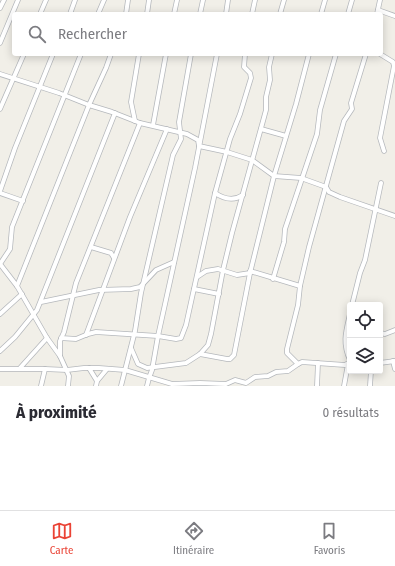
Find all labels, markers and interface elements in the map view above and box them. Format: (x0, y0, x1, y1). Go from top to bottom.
search box (12, 12, 383, 56)
icon: search (26, 23, 48, 45)
text: Rechercher (58, 25, 127, 43)
map controls (347, 302, 383, 374)
button: locate (347, 302, 383, 338)
button: layers (347, 338, 383, 374)
text: À proximité (16, 402, 97, 423)
text: 0 résultats (322, 405, 379, 420)
tab: Carte (50, 520, 73, 557)
tab: Itinéraire (173, 520, 214, 557)
tab: Favoris (314, 520, 345, 557)

